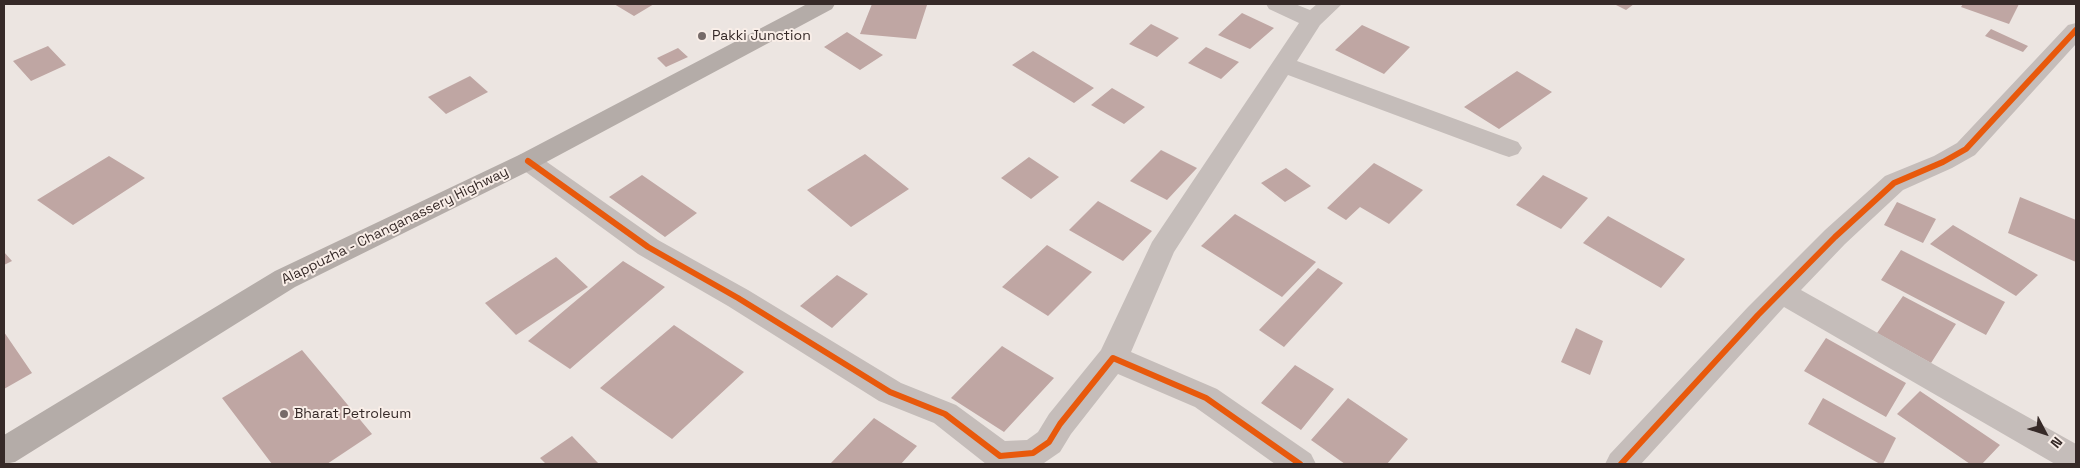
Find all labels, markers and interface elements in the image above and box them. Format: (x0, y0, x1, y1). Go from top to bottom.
place label: Pakki Junction (712, 28, 811, 44)
marker: Pakki Junction (696, 30, 708, 42)
street label: Alappuzha - Changanassery Highway (279, 164, 511, 288)
place label: Bharat Petroleum (294, 406, 411, 422)
marker: Bharat Petroleum (278, 408, 290, 420)
north arrow (2020, 408, 2070, 458)
text: N (2047, 433, 2066, 452)

